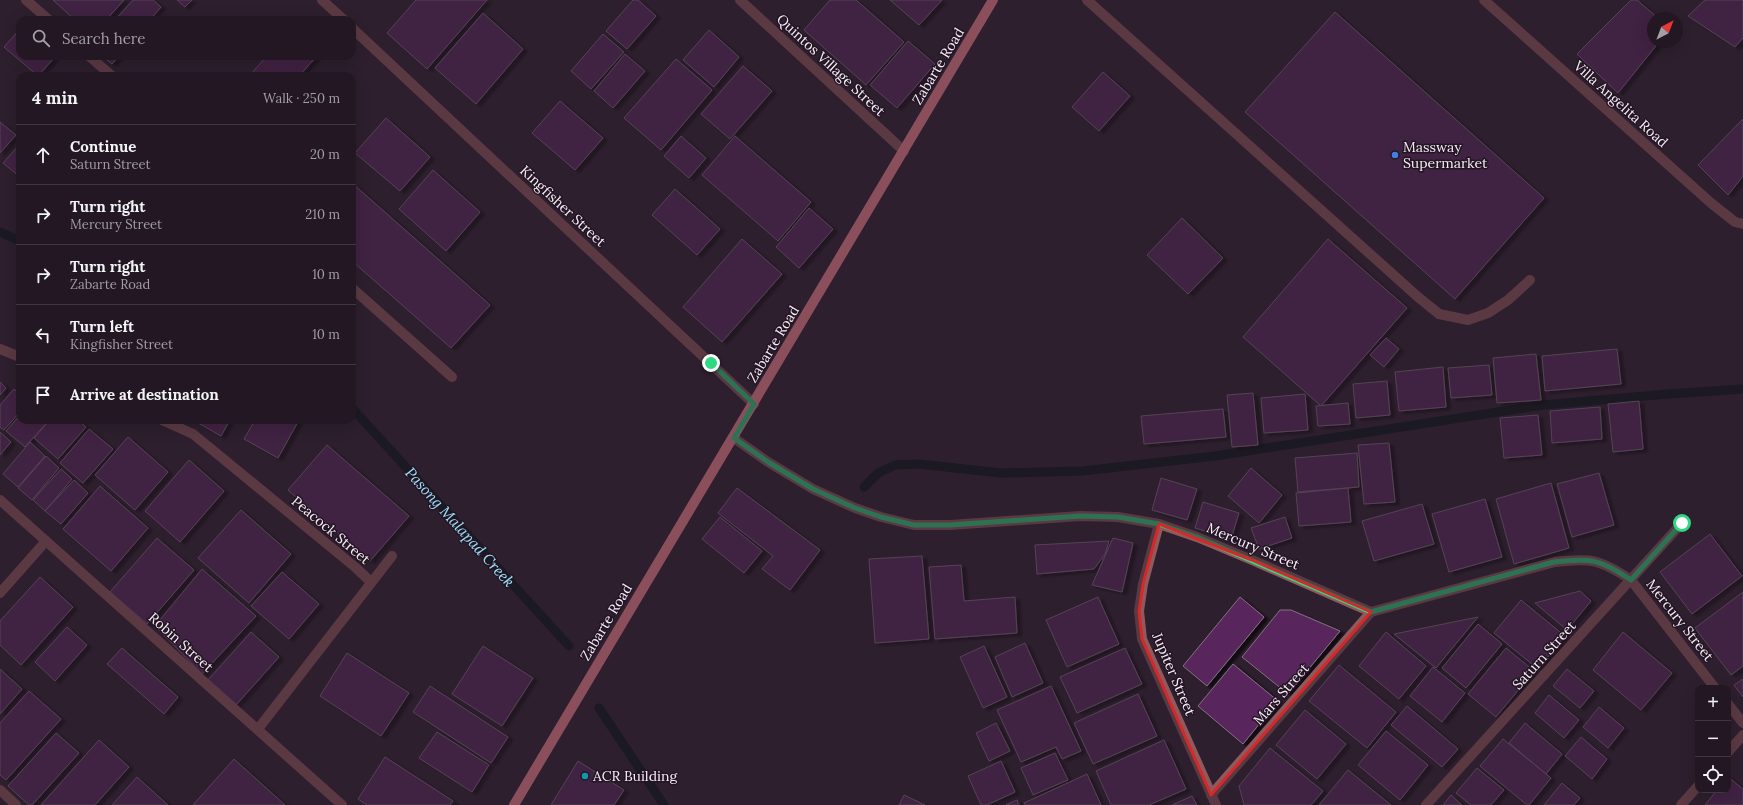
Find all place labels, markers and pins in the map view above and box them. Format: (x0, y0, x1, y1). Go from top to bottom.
place label: Massway Supermarket (1403, 138, 1488, 172)
marker: Massway Supermarket (1390, 150, 1400, 160)
place label: ACR Building (592, 767, 677, 785)
marker: ACR Building (580, 771, 590, 781)

